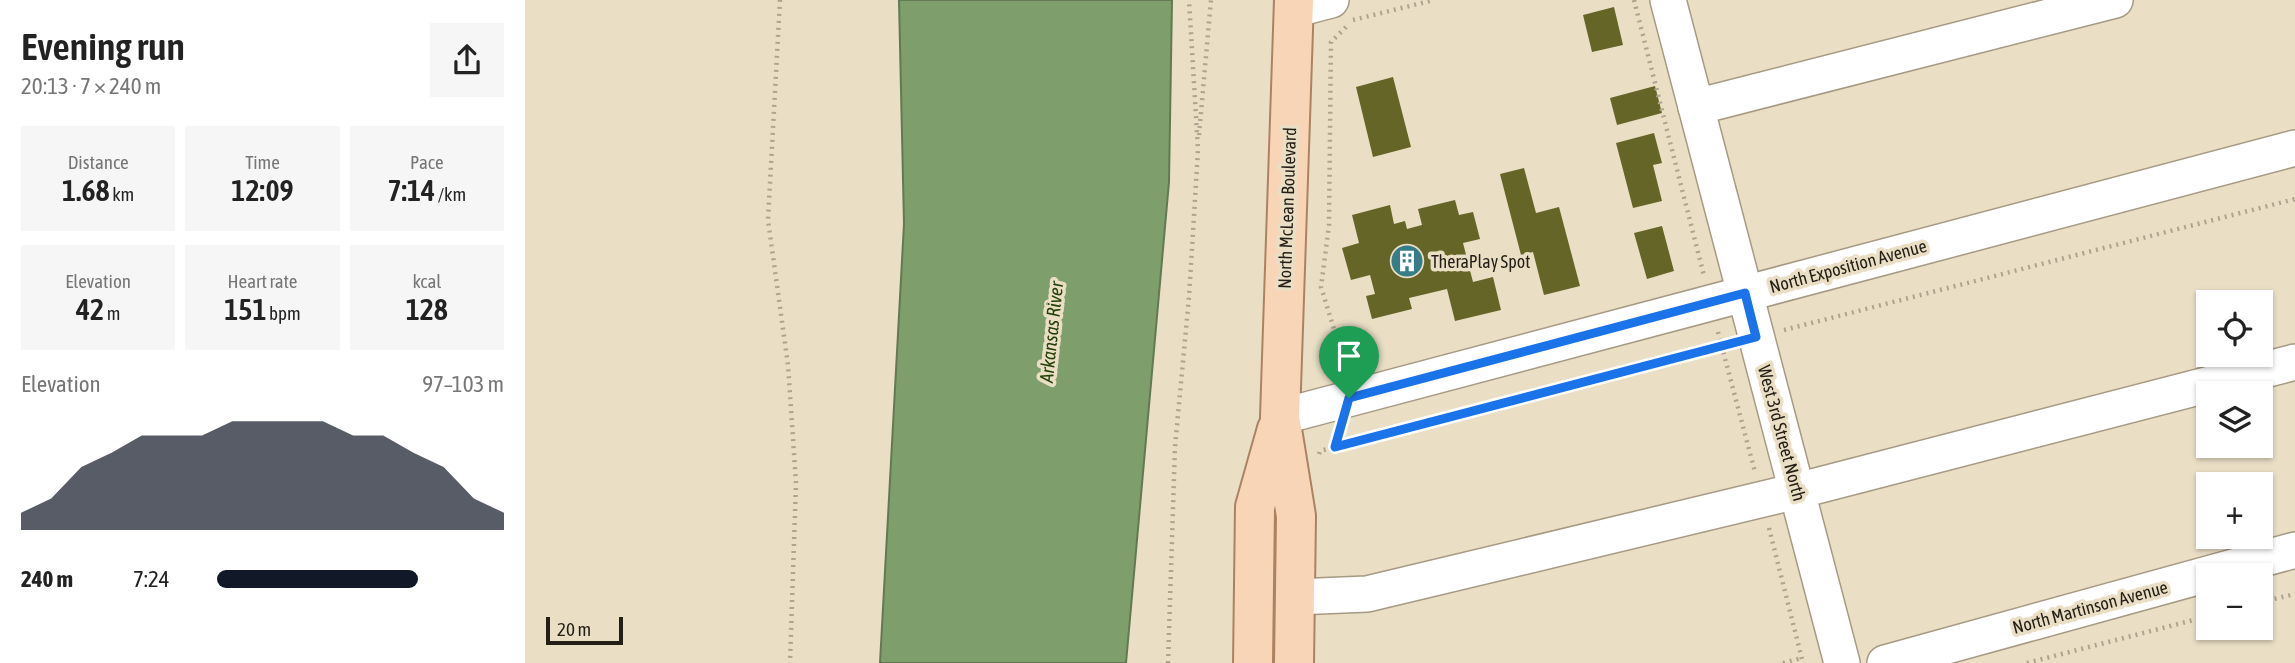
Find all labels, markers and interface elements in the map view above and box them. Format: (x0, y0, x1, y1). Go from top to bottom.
button: share (430, 23, 504, 97)
text: Evening run (21, 25, 185, 68)
text: 20:13 · 7 × 240 m (21, 73, 161, 99)
street label: North McLean Boulevard (1274, 127, 1300, 289)
text: Distance (68, 151, 129, 173)
text: Time (245, 151, 280, 173)
text: Pace (410, 151, 444, 173)
text: 1.68 (62, 173, 110, 207)
text: 12:09 (231, 173, 294, 207)
text: 7:14 (387, 173, 435, 207)
text: km (110, 183, 134, 205)
text: /km (435, 183, 466, 205)
street label: North Exposition Avenue (1767, 235, 1929, 297)
building icon: TheraPlay Spot (1388, 242, 1426, 280)
place label: TheraPlay Spot (1431, 251, 1530, 272)
text: Elevation (65, 270, 131, 292)
text: Heart rate (228, 270, 297, 292)
text: kcal (412, 270, 441, 292)
water label: Arkansas River (1035, 279, 1067, 385)
map controls (2196, 290, 2273, 640)
button: locate (2196, 290, 2273, 367)
text: 42 (76, 292, 104, 326)
text: 151 (224, 292, 267, 326)
text: 128 (406, 292, 448, 326)
text: m (104, 302, 120, 324)
text: bpm (267, 302, 301, 324)
pin (1319, 326, 1379, 398)
icon: arrive (1330, 337, 1368, 375)
street label: West 3rd Street North (1754, 363, 1810, 503)
text: Elevation (21, 371, 101, 397)
text: 97–103 m (422, 371, 504, 397)
button: layers (2196, 381, 2273, 458)
button: + (2196, 472, 2273, 549)
button: − (2196, 563, 2273, 640)
text: 240 m (21, 566, 73, 592)
text: 7:24 (133, 566, 170, 592)
street label: North Martinson Avenue (2010, 576, 2170, 638)
scale bar (546, 614, 623, 646)
text: 20 m (557, 618, 591, 640)

